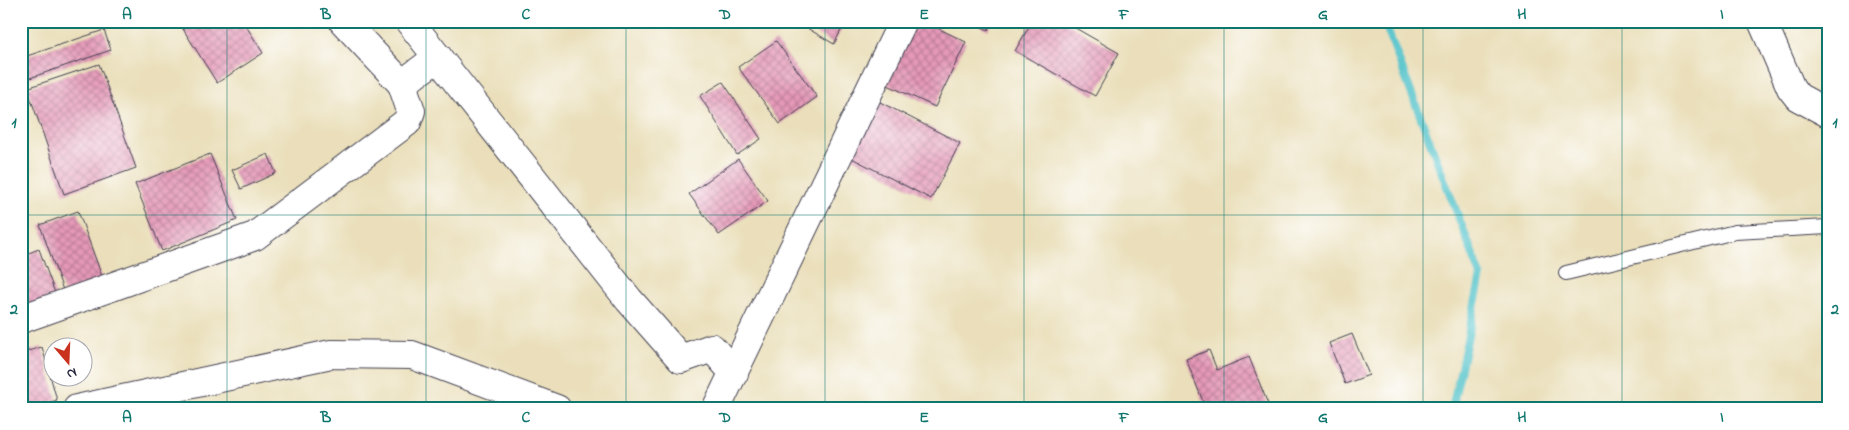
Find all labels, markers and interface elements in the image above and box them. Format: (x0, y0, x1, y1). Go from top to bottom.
text: A (122, 3, 132, 27)
text: B (320, 3, 332, 27)
text: C (522, 3, 531, 27)
text: D (718, 3, 731, 27)
text: E (919, 3, 929, 27)
text: F (1118, 3, 1130, 27)
text: G (1318, 3, 1328, 27)
text: H (1517, 3, 1527, 27)
text: I (1720, 3, 1724, 27)
text: 1 (11, 111, 17, 135)
text: 1 (1832, 111, 1838, 135)
text: 2 (9, 298, 18, 322)
text: 2 (1830, 298, 1839, 322)
north arrow (42, 338, 92, 388)
text: N (64, 361, 80, 384)
text: A (122, 406, 132, 430)
text: B (320, 406, 332, 430)
text: C (522, 406, 531, 430)
text: D (718, 406, 731, 430)
text: E (919, 406, 929, 430)
text: F (1118, 406, 1130, 430)
text: G (1318, 406, 1328, 430)
text: H (1517, 406, 1527, 430)
text: I (1720, 406, 1724, 430)

